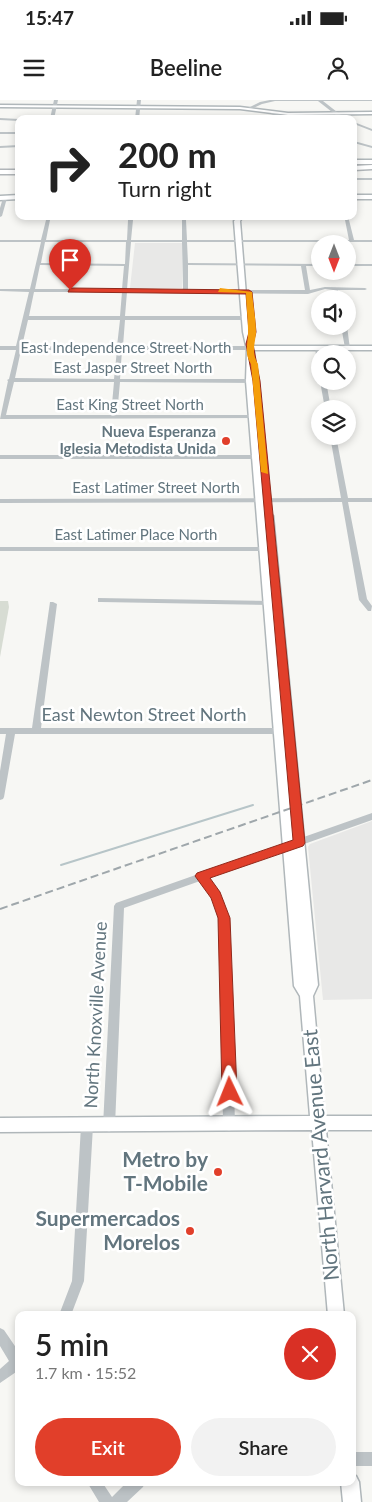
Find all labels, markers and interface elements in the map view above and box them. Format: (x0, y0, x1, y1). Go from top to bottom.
text: 15:47 (25, 6, 74, 29)
icon: menu (20, 54, 48, 82)
text: Beeline (150, 54, 222, 81)
icon: person (324, 54, 352, 82)
text: 200 m (118, 133, 217, 175)
icon: right (35, 135, 100, 200)
text: Turn right (118, 175, 212, 202)
north arrow (311, 235, 356, 280)
map controls (311, 235, 356, 445)
pin (49, 239, 91, 290)
icon: arrive (56, 246, 84, 274)
button: sound (311, 290, 356, 335)
street label: East Independence Street North (21, 338, 231, 356)
button: search (311, 345, 356, 390)
street label: East Jasper Street North (54, 358, 212, 376)
street label: East King Street North (56, 395, 204, 413)
button: layers (311, 400, 356, 445)
place label: Nueva Esperanza Iglesia Metodista Unida (59, 422, 216, 457)
marker: Nueva Esperanza Iglesia Metodista Unida (220, 435, 232, 447)
street label: East Latimer Street North (72, 478, 240, 496)
street label: East Latimer Place North (55, 525, 217, 543)
street label: East Newton Street North (41, 703, 247, 725)
street label: North Knoxville Avenue (79, 921, 111, 1109)
street label: North Harvard Avenue East (296, 1028, 343, 1282)
position arrow (203, 1065, 255, 1117)
place label: Metro by T-Mobile (122, 1146, 209, 1195)
marker: Metro by T-Mobile (212, 1166, 224, 1178)
place label: Supermercados Morelos (36, 1205, 180, 1254)
marker: Supermercados Morelos (184, 1225, 196, 1237)
text: 5 min (35, 1326, 109, 1362)
button: close (284, 1328, 336, 1380)
text: 1.7 km · 15:52 (35, 1363, 136, 1382)
button: Exit (35, 1418, 181, 1476)
button: Share (191, 1418, 336, 1476)

